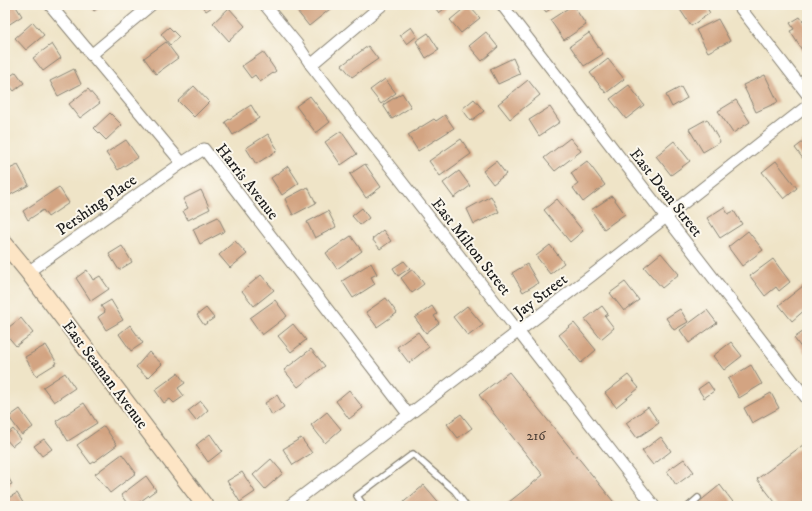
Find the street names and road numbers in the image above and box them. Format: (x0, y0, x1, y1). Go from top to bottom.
street label: Harris Avenue (211, 140, 283, 224)
street label: East Dean Street (625, 144, 707, 241)
street label: Pershing Place (53, 170, 141, 240)
street label: East Milton Street (427, 194, 515, 299)
street label: Jay Street (508, 269, 571, 324)
street label: East Seaman Avenue (58, 316, 153, 433)

